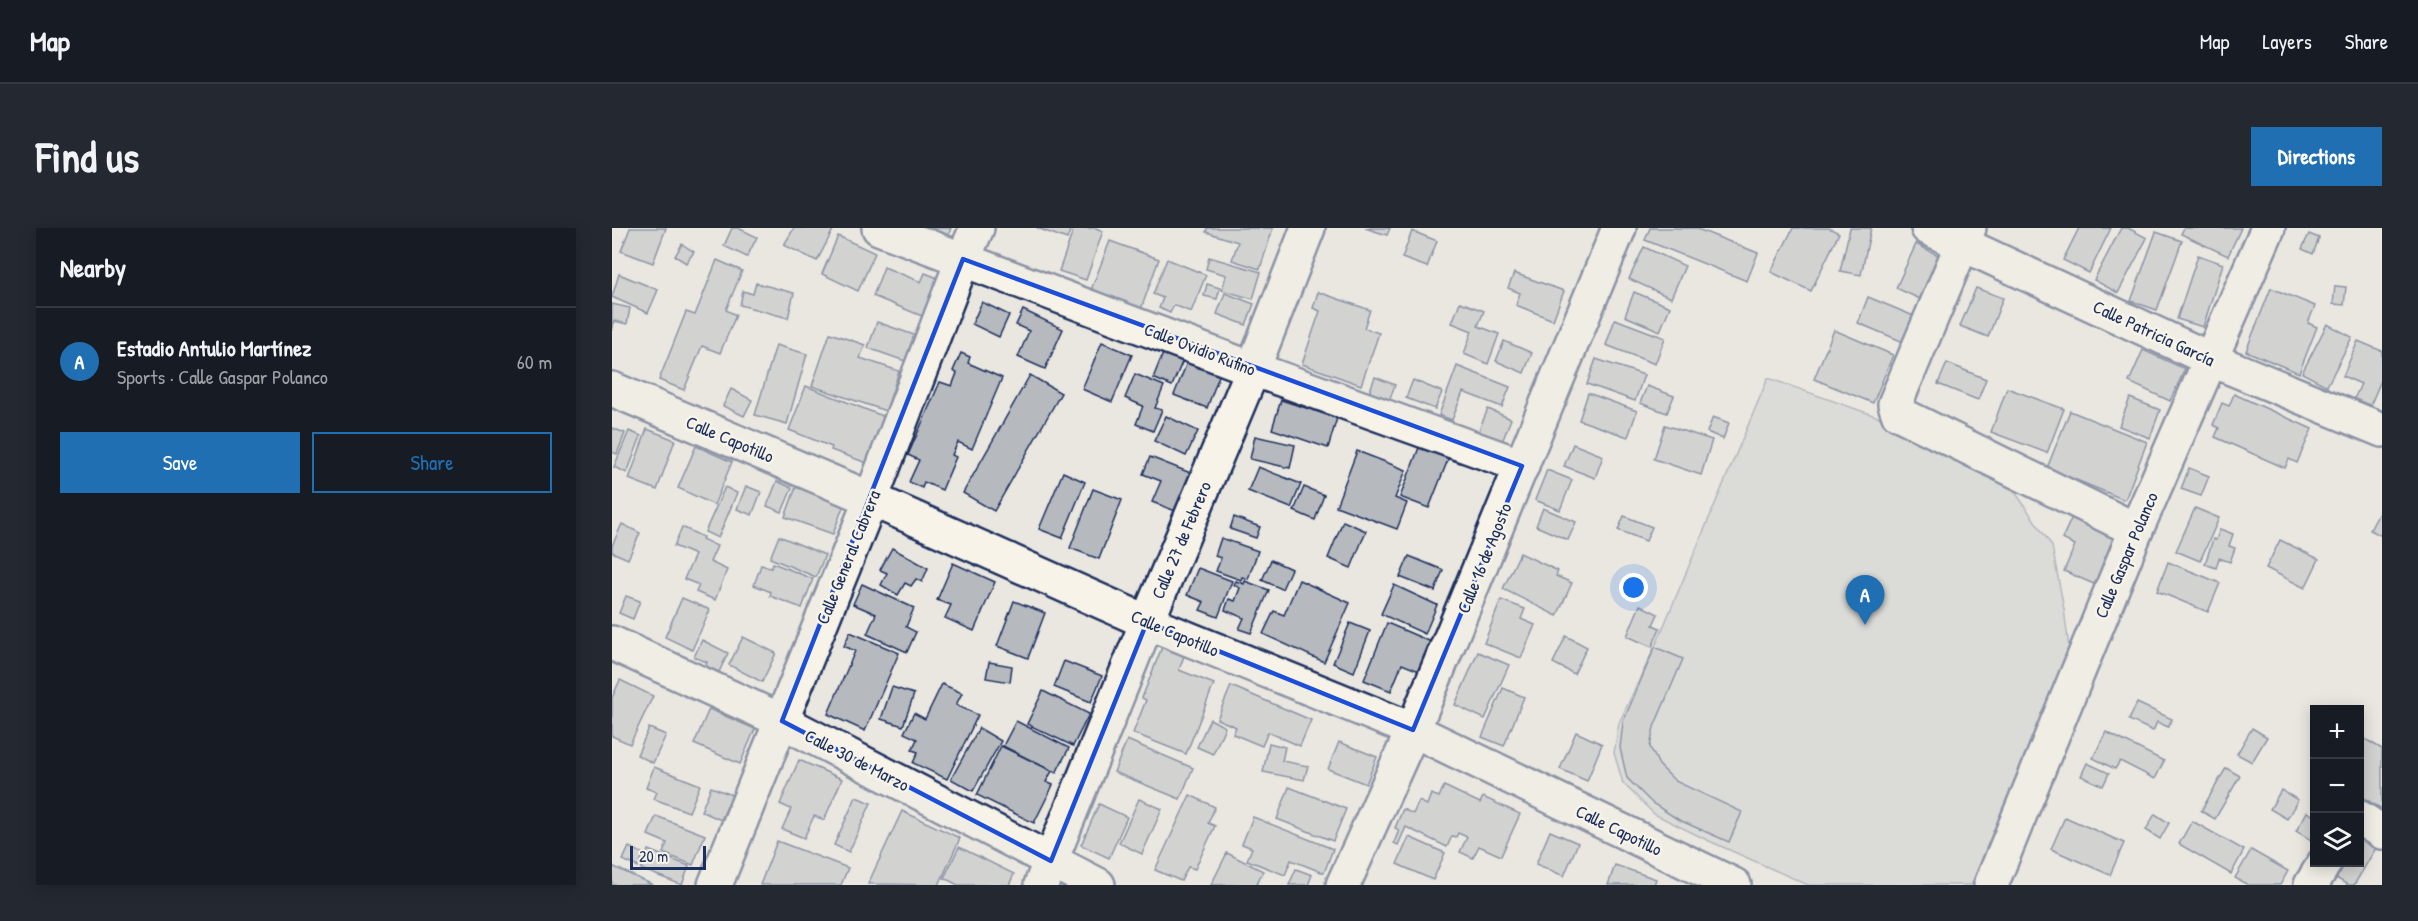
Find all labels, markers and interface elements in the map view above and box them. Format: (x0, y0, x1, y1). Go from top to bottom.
text: Map (30, 22, 70, 60)
text: Map (2200, 27, 2229, 56)
text: Layers (2262, 27, 2312, 56)
text: Share (2345, 27, 2388, 56)
button: Directions (2251, 127, 2382, 186)
text: Find us (36, 128, 139, 185)
text: Nearby (60, 250, 126, 285)
street label: Calle Patricia García (2089, 294, 2219, 372)
street label: Calle Ovidio Rufino (1141, 316, 1259, 382)
text: Estadio Antulio Martínez (117, 333, 311, 363)
text: A (75, 348, 84, 375)
text: 60 m (517, 348, 552, 375)
text: Sports · Calle Gaspar Polanco (117, 363, 328, 390)
street label: Calle Capotillo (682, 409, 778, 469)
button: Save (60, 432, 300, 493)
button: Share (312, 432, 552, 493)
street label: Calle 27 de Febrero (1145, 477, 1217, 603)
street label: Calle General Cabrera (810, 486, 886, 628)
street label: Calle Gaspar Polanco (2088, 488, 2164, 622)
street label: Calle 16 de Agosto (1451, 499, 1517, 617)
your location (1619, 573, 1648, 602)
pin: A (1846, 576, 1884, 625)
street label: Calle Capotillo (1127, 603, 1223, 663)
map controls (2310, 705, 2364, 867)
button: + (2310, 705, 2364, 759)
street label: Calle 30 de Marzo (800, 723, 914, 797)
button: − (2310, 759, 2364, 813)
street label: Calle Capotillo (1572, 798, 1666, 862)
button: layers (2310, 813, 2364, 867)
scale bar (630, 843, 706, 870)
text: 20 m (639, 845, 668, 867)

